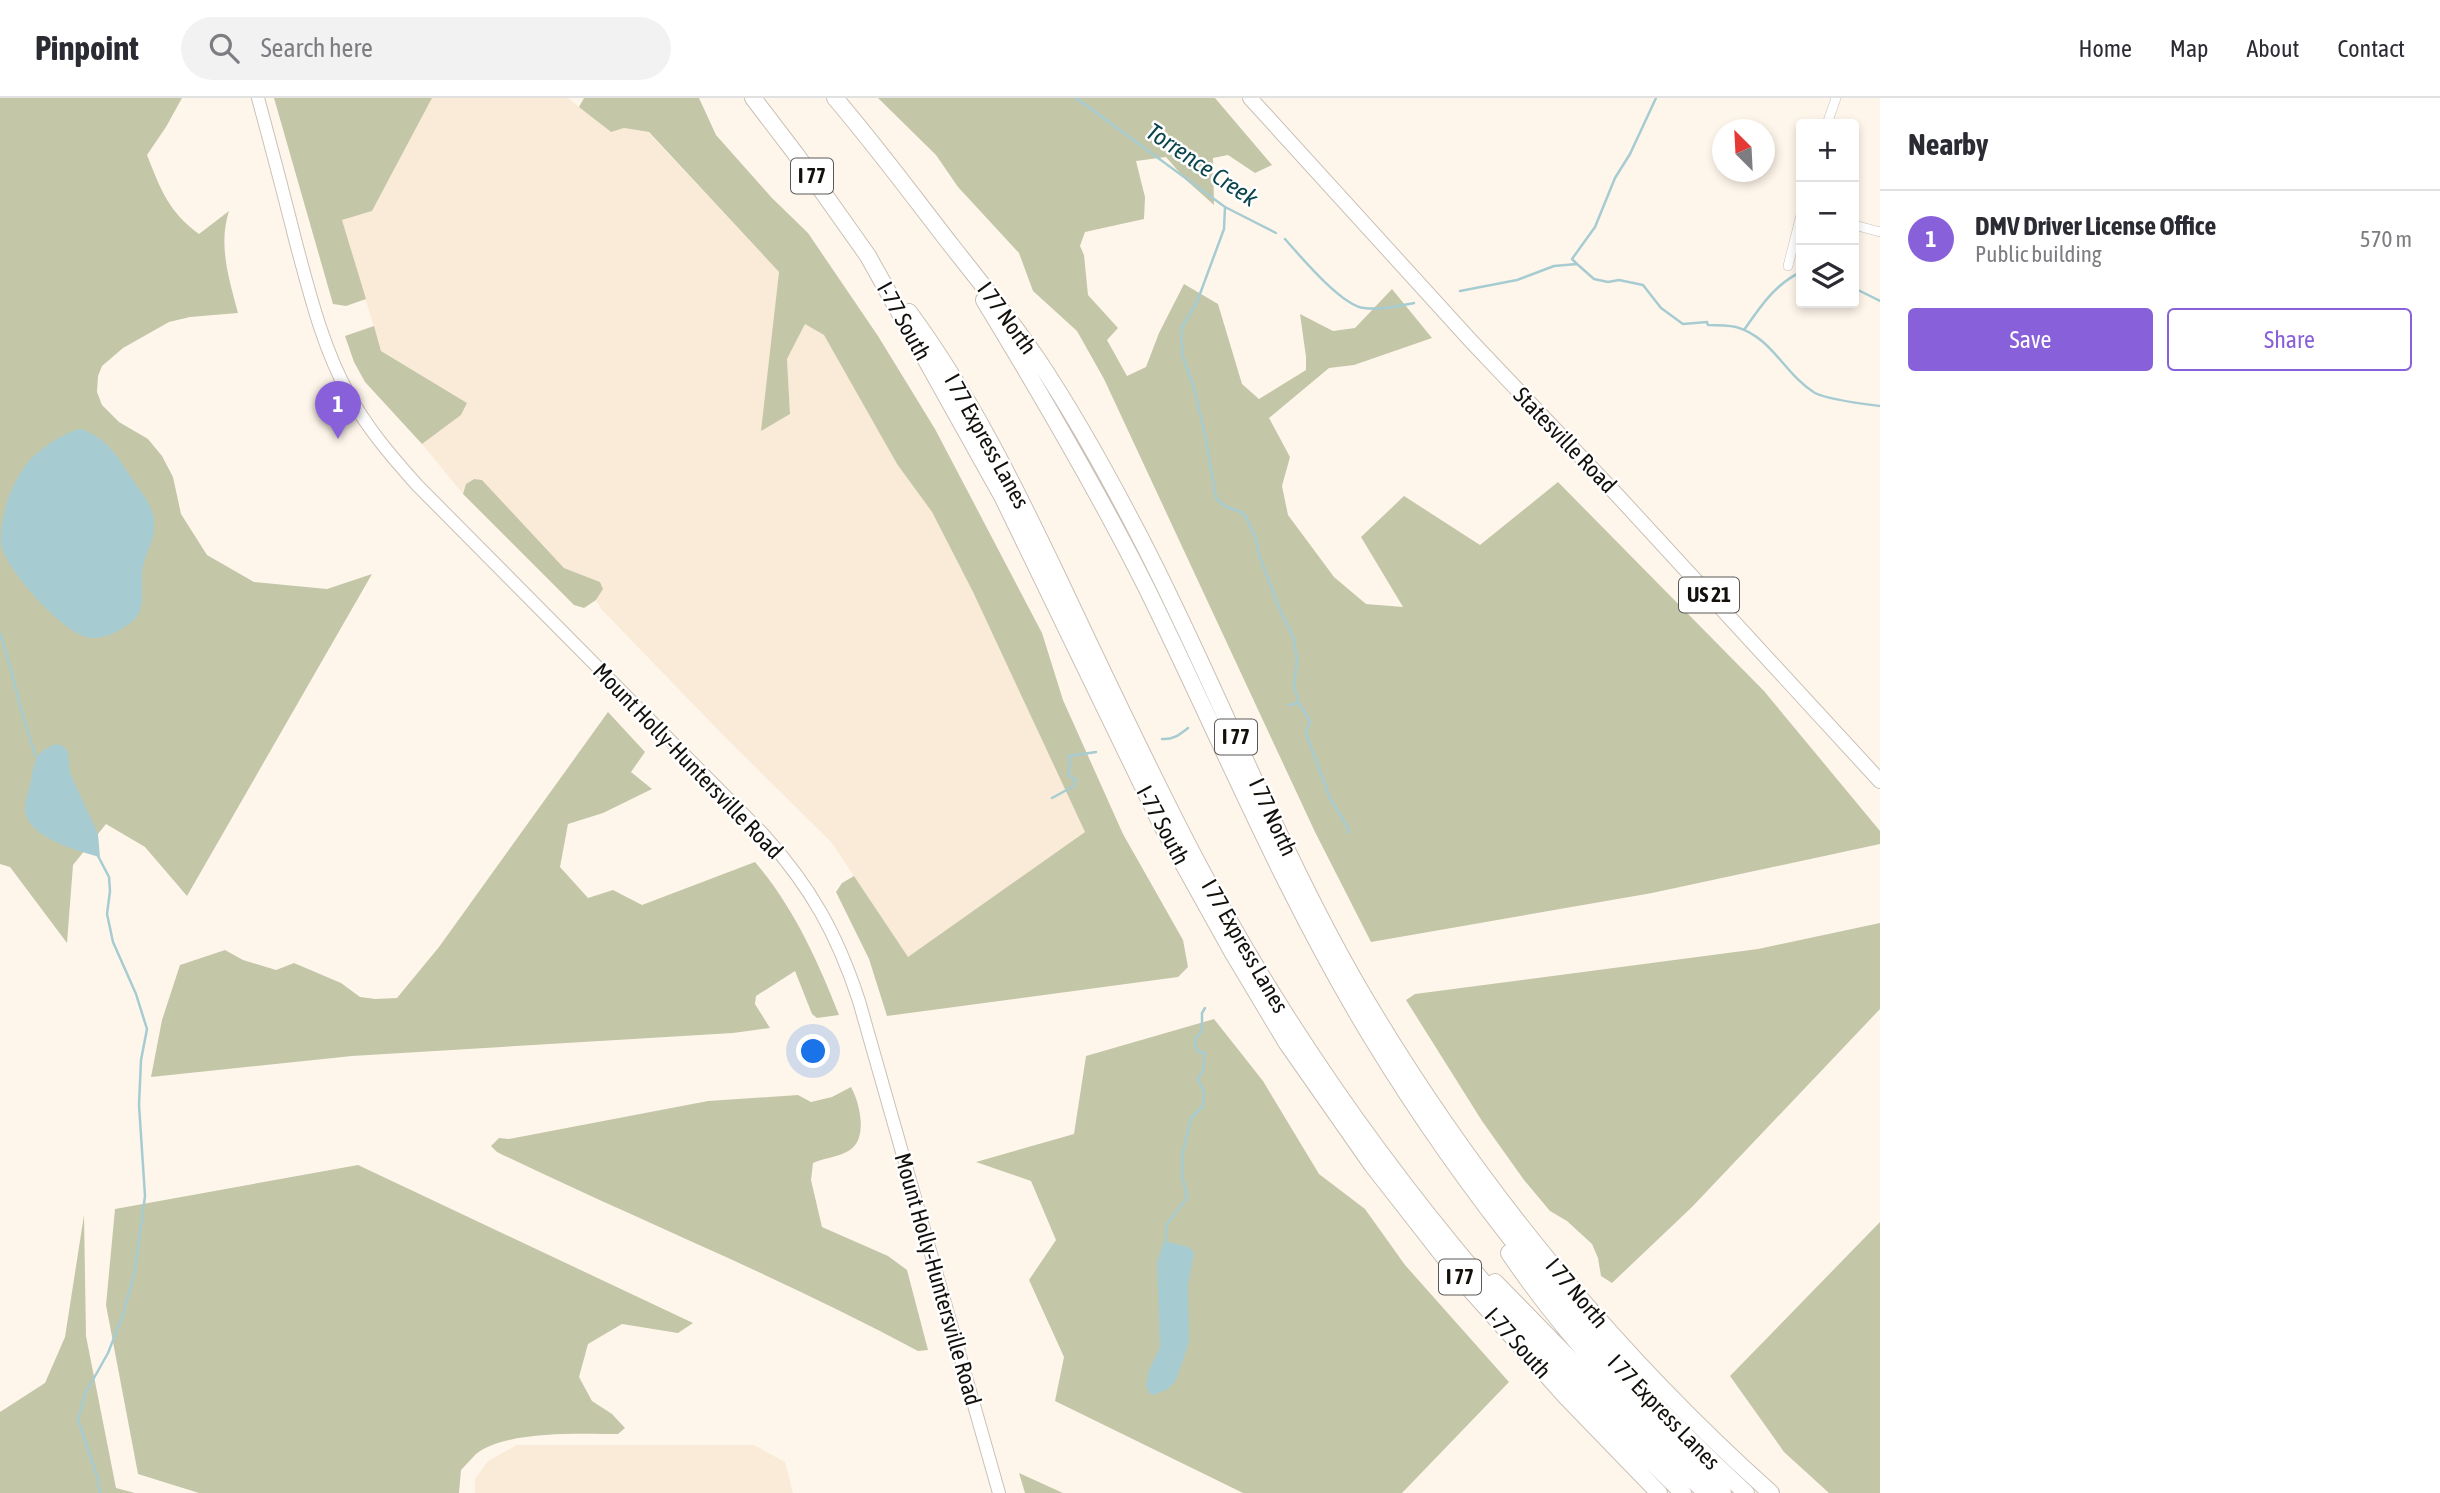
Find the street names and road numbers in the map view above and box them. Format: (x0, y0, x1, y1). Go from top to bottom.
road number: I 77 (791, 158, 833, 194)
street label: I-77 South (872, 277, 936, 365)
street label: I 77 North (972, 277, 1042, 359)
street label: I 77 Express Lanes (939, 369, 1035, 513)
street label: Statesville Road (1508, 382, 1622, 498)
road number: US 21 (1679, 578, 1739, 612)
street label: Mount Holly-Huntersville Road (588, 658, 788, 864)
road number: I 77 (1215, 720, 1257, 754)
street label: I 77 North (1244, 774, 1302, 860)
street label: I-77 South (1131, 781, 1195, 869)
street label: I 77 Express Lanes (1196, 875, 1294, 1017)
street label: Mount Holly-Huntersville Road (890, 1150, 986, 1408)
street label: I 77 North (1541, 1253, 1613, 1333)
road number: I 77 (1439, 1260, 1481, 1294)
street label: I-77 South (1480, 1302, 1556, 1384)
street label: I 77 Express Lanes (1603, 1349, 1725, 1475)

